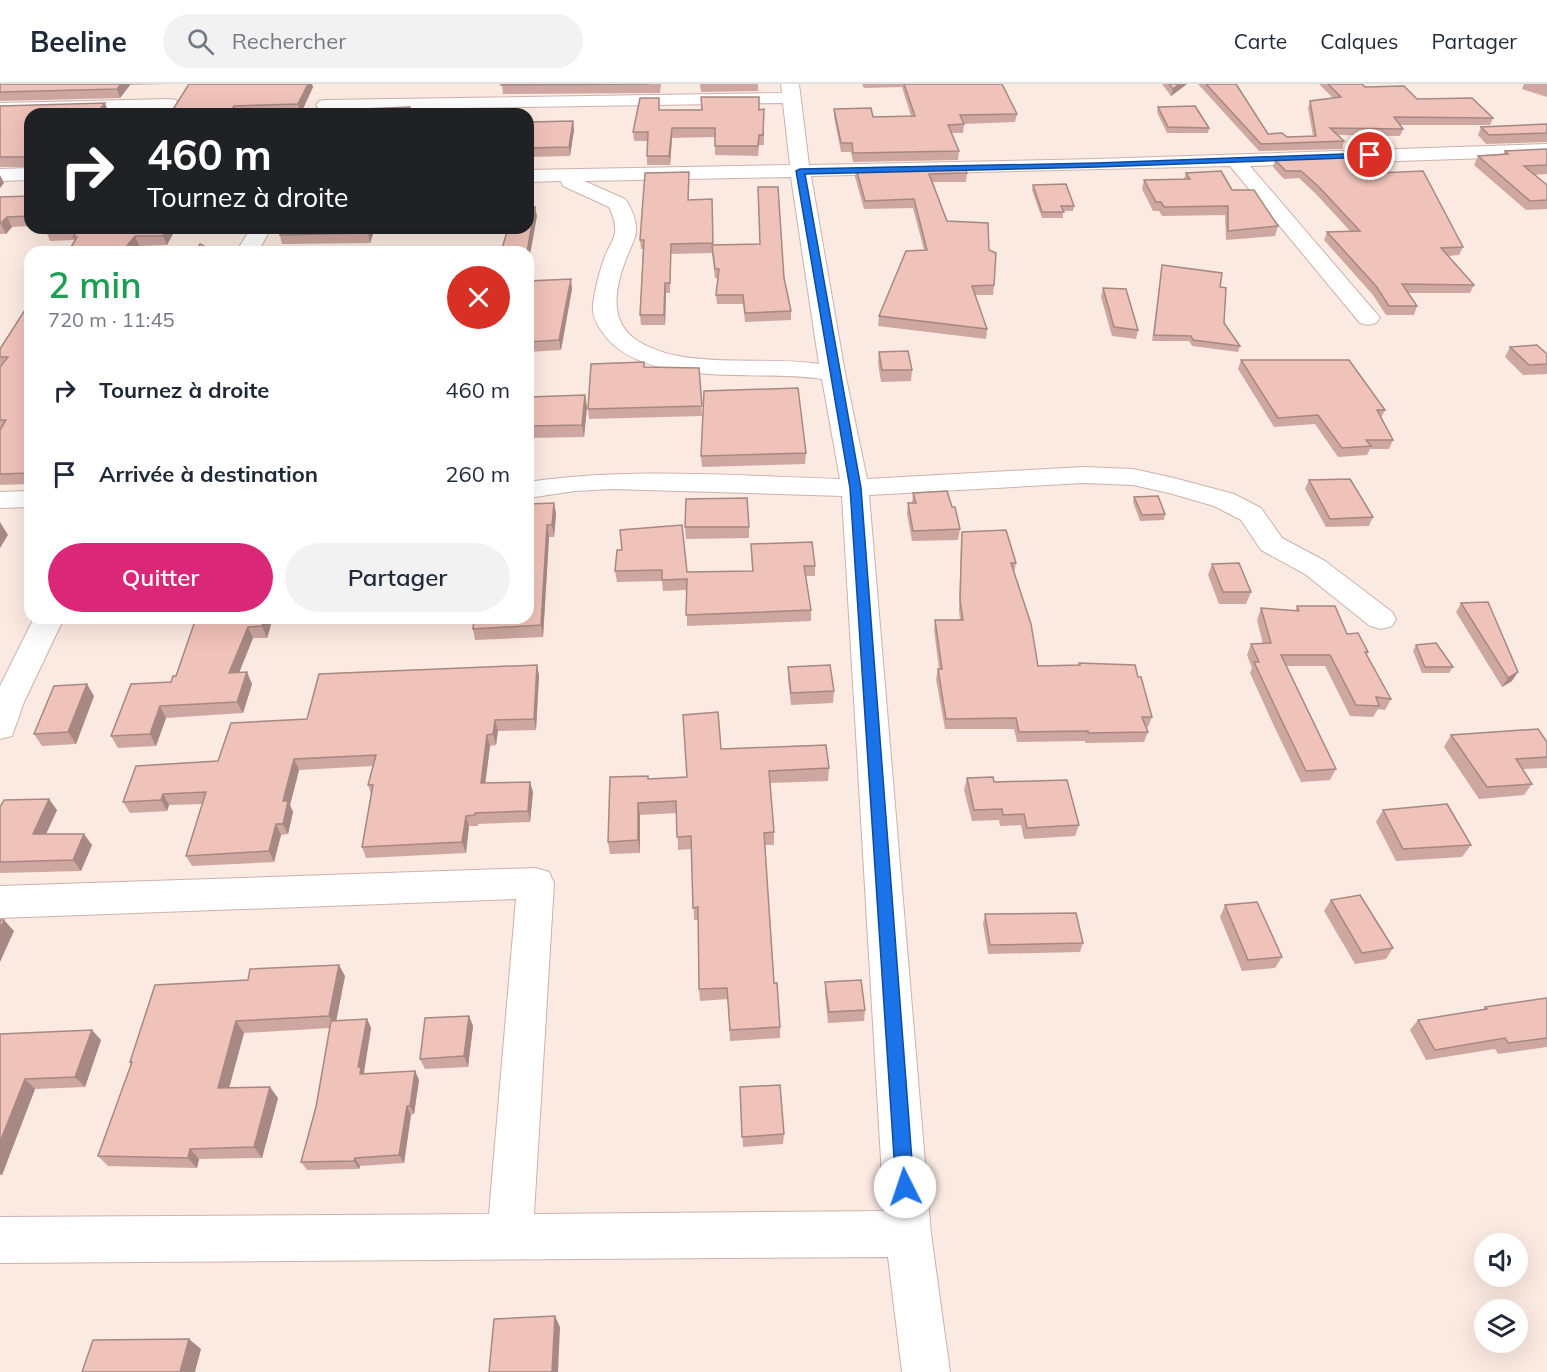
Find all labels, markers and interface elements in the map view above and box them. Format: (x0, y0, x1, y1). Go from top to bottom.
search box (163, 14, 583, 68)
text: Beeline (30, 24, 127, 59)
icon: search (184, 25, 217, 58)
text: Rechercher (232, 27, 346, 55)
text: Carte (1234, 28, 1287, 54)
text: Calques (1320, 28, 1398, 54)
text: Partager (1431, 28, 1517, 54)
text: 460 m (147, 128, 272, 181)
pin (1344, 129, 1395, 180)
icon: right (48, 132, 126, 210)
icon: arrive (1353, 138, 1386, 171)
text: Tournez à droite (147, 180, 348, 214)
text: 2 min (48, 262, 142, 307)
button: close (447, 266, 510, 329)
text: 720 m · 11:45 (48, 307, 174, 332)
icon: right (48, 374, 81, 407)
text: Tournez à droite (99, 376, 269, 404)
text: 460 m (445, 376, 510, 404)
icon: arrive (48, 458, 81, 491)
text: Arrivée à destination (99, 460, 318, 488)
text: 260 m (445, 460, 510, 488)
button: Quitter (48, 543, 273, 612)
button: Partager (285, 543, 510, 612)
position arrow (873, 1155, 937, 1219)
map controls (1474, 1233, 1528, 1353)
button: sound (1474, 1233, 1528, 1287)
button: layers (1474, 1299, 1528, 1353)

